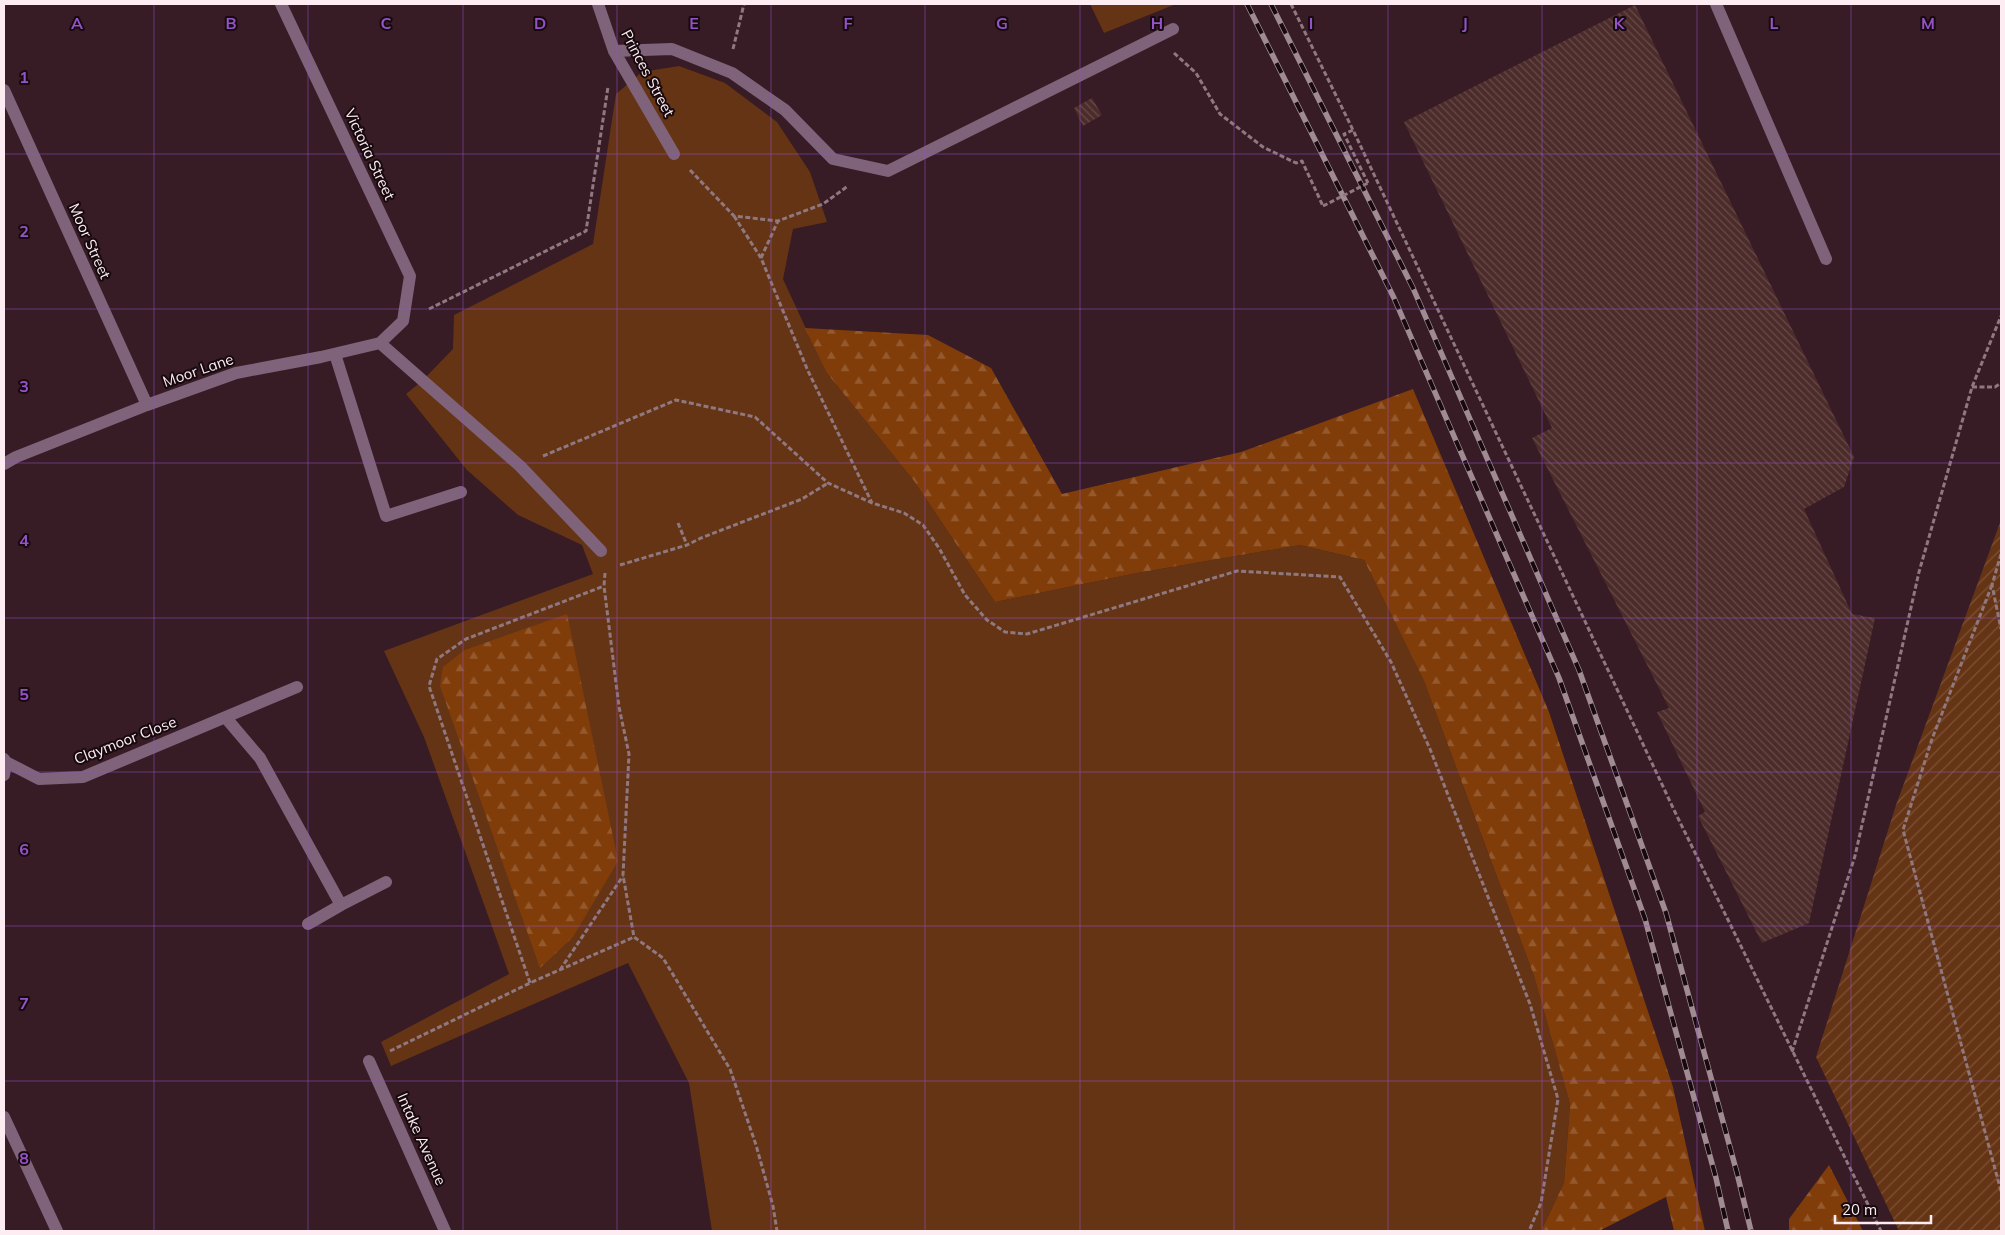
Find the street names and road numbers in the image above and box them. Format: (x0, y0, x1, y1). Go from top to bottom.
street label: Princes Street (617, 26, 679, 120)
street label: Victoria Street (341, 105, 399, 203)
street label: Moor Street (65, 200, 115, 282)
street label: Moor Lane (160, 349, 236, 391)
street label: Claymoor Close (71, 712, 179, 768)
street label: Intake Avenue (393, 1090, 451, 1188)

